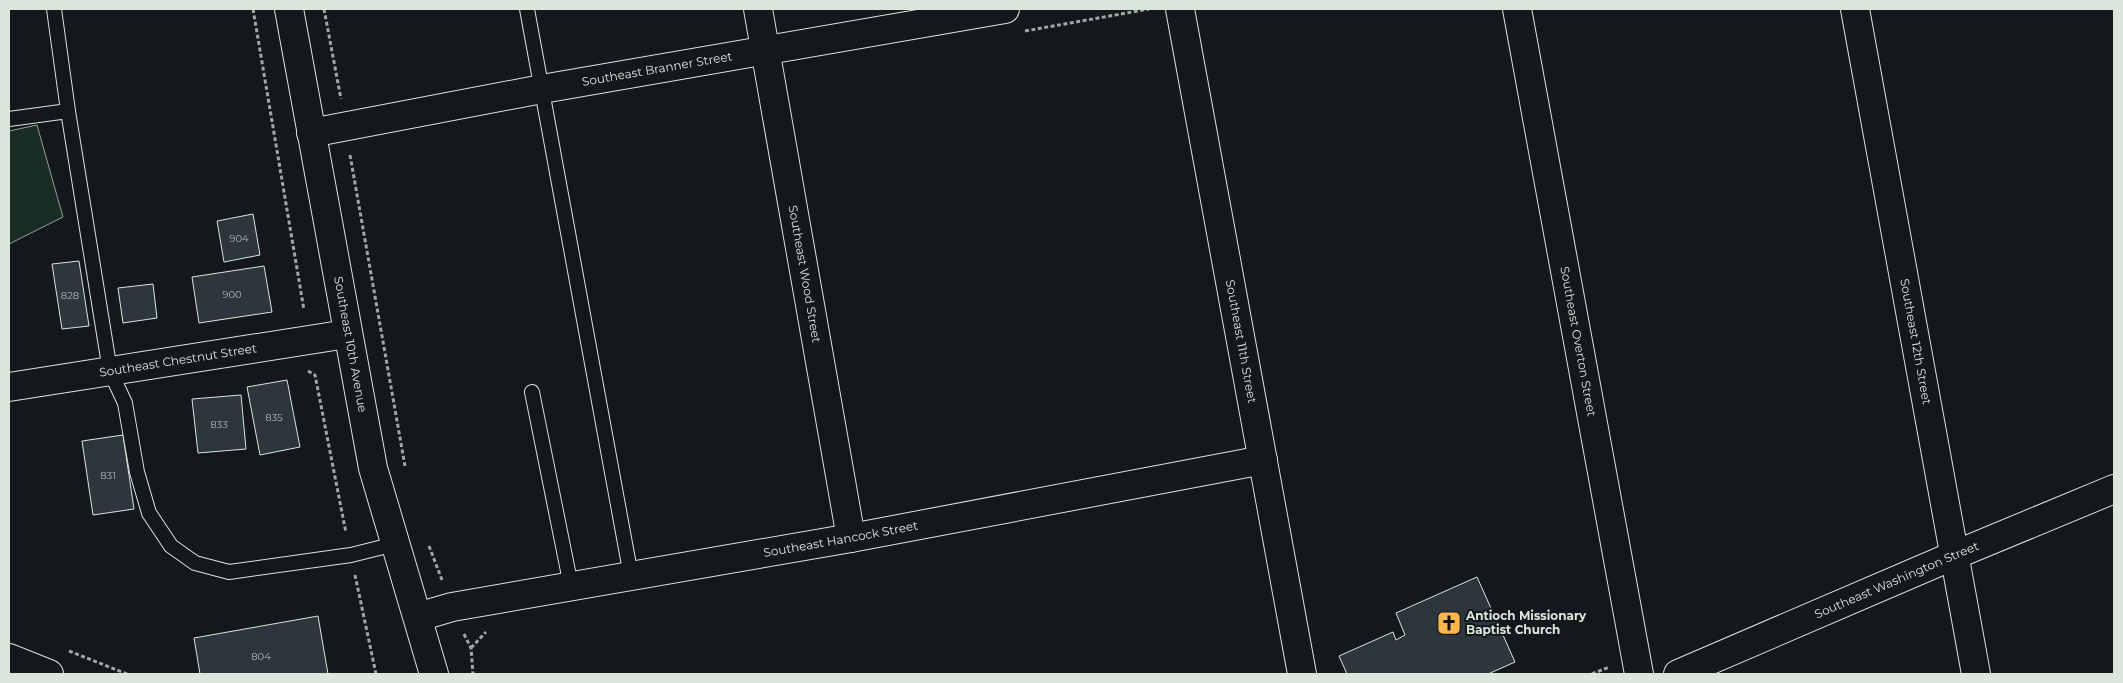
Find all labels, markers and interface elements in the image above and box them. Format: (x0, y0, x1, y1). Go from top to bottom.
street label: Southeast Branner Street (581, 48, 734, 89)
street label: Southeast Wood Street (786, 204, 825, 344)
house number: 904 (229, 232, 249, 245)
street label: Southeast Overton Street (1557, 265, 1600, 418)
street label: Southeast 10th Avenue (331, 275, 371, 414)
street label: Southeast 12th Street (1897, 277, 1935, 406)
street label: Southeast 11th Street (1223, 278, 1260, 404)
house number: 900 (222, 288, 242, 301)
house number: 828 (61, 289, 79, 302)
street label: Southeast Chestnut Street (98, 340, 258, 380)
house number: 835 (265, 411, 283, 424)
house number: 833 (210, 418, 228, 431)
house number: 831 (100, 469, 116, 482)
street label: Southeast Hancock Street (762, 517, 919, 560)
street label: Southeast Washington Street (1812, 538, 1981, 621)
place label: Antioch Missionary Baptist Church (1465, 608, 1587, 637)
church icon: Antioch Missionary Baptist Church (1436, 610, 1462, 636)
house number: 804 (251, 650, 271, 663)

